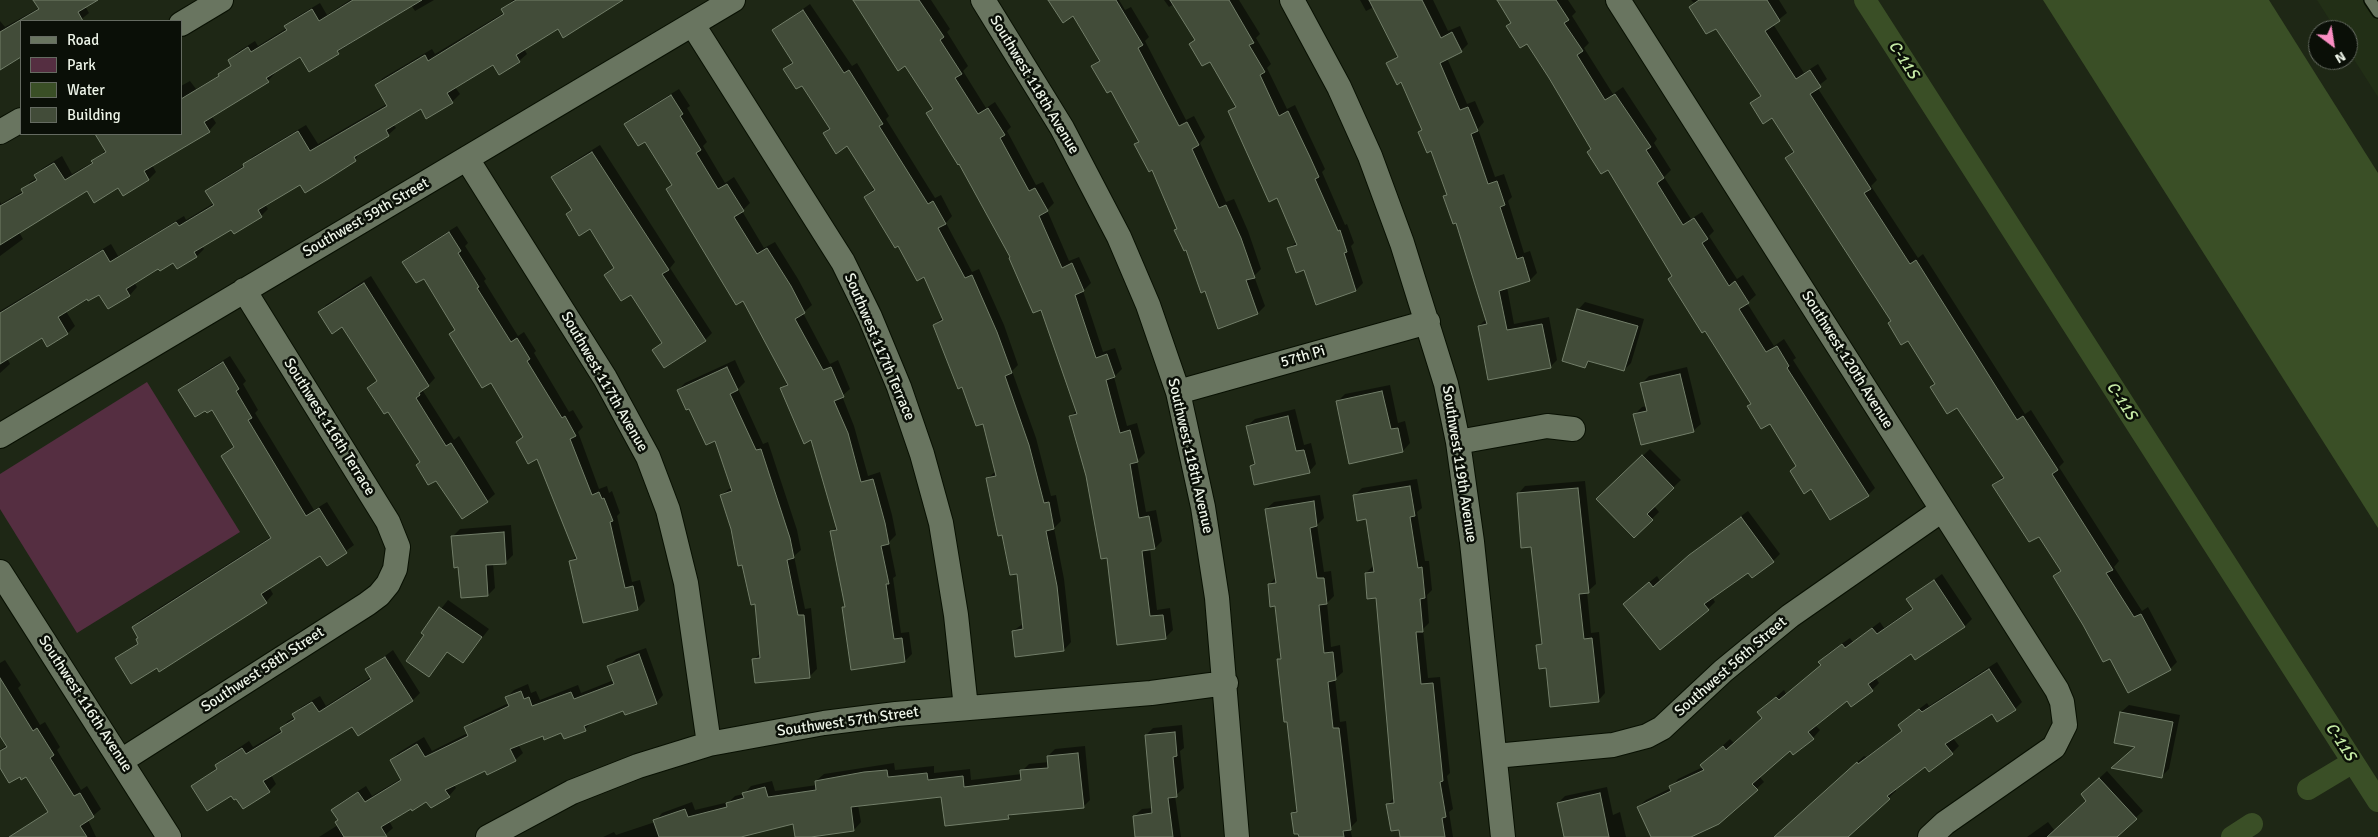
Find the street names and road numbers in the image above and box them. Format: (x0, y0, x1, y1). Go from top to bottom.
street label: Southwest 118th Avenue (985, 12, 1083, 158)
street label: Southwest 59th Street (300, 175, 432, 261)
street label: Southwest 117th Terrace (840, 271, 918, 423)
street label: Southwest 120th Avenue (1797, 288, 1897, 432)
street label: Southwest 117th Avenue (557, 309, 651, 455)
street label: 57th Pi (1279, 342, 1327, 372)
street label: Southwest 116th Terrace (279, 355, 379, 499)
street label: Southwest 118th Avenue (1163, 377, 1217, 535)
street label: Southwest 119th Avenue (1438, 384, 1480, 544)
street label: Southwest 56th Street (1671, 613, 1791, 721)
street label: Southwest 58th Street (198, 624, 328, 716)
street label: Southwest 116th Avenue (34, 633, 136, 775)
street label: Southwest 57th Street (776, 703, 920, 741)

